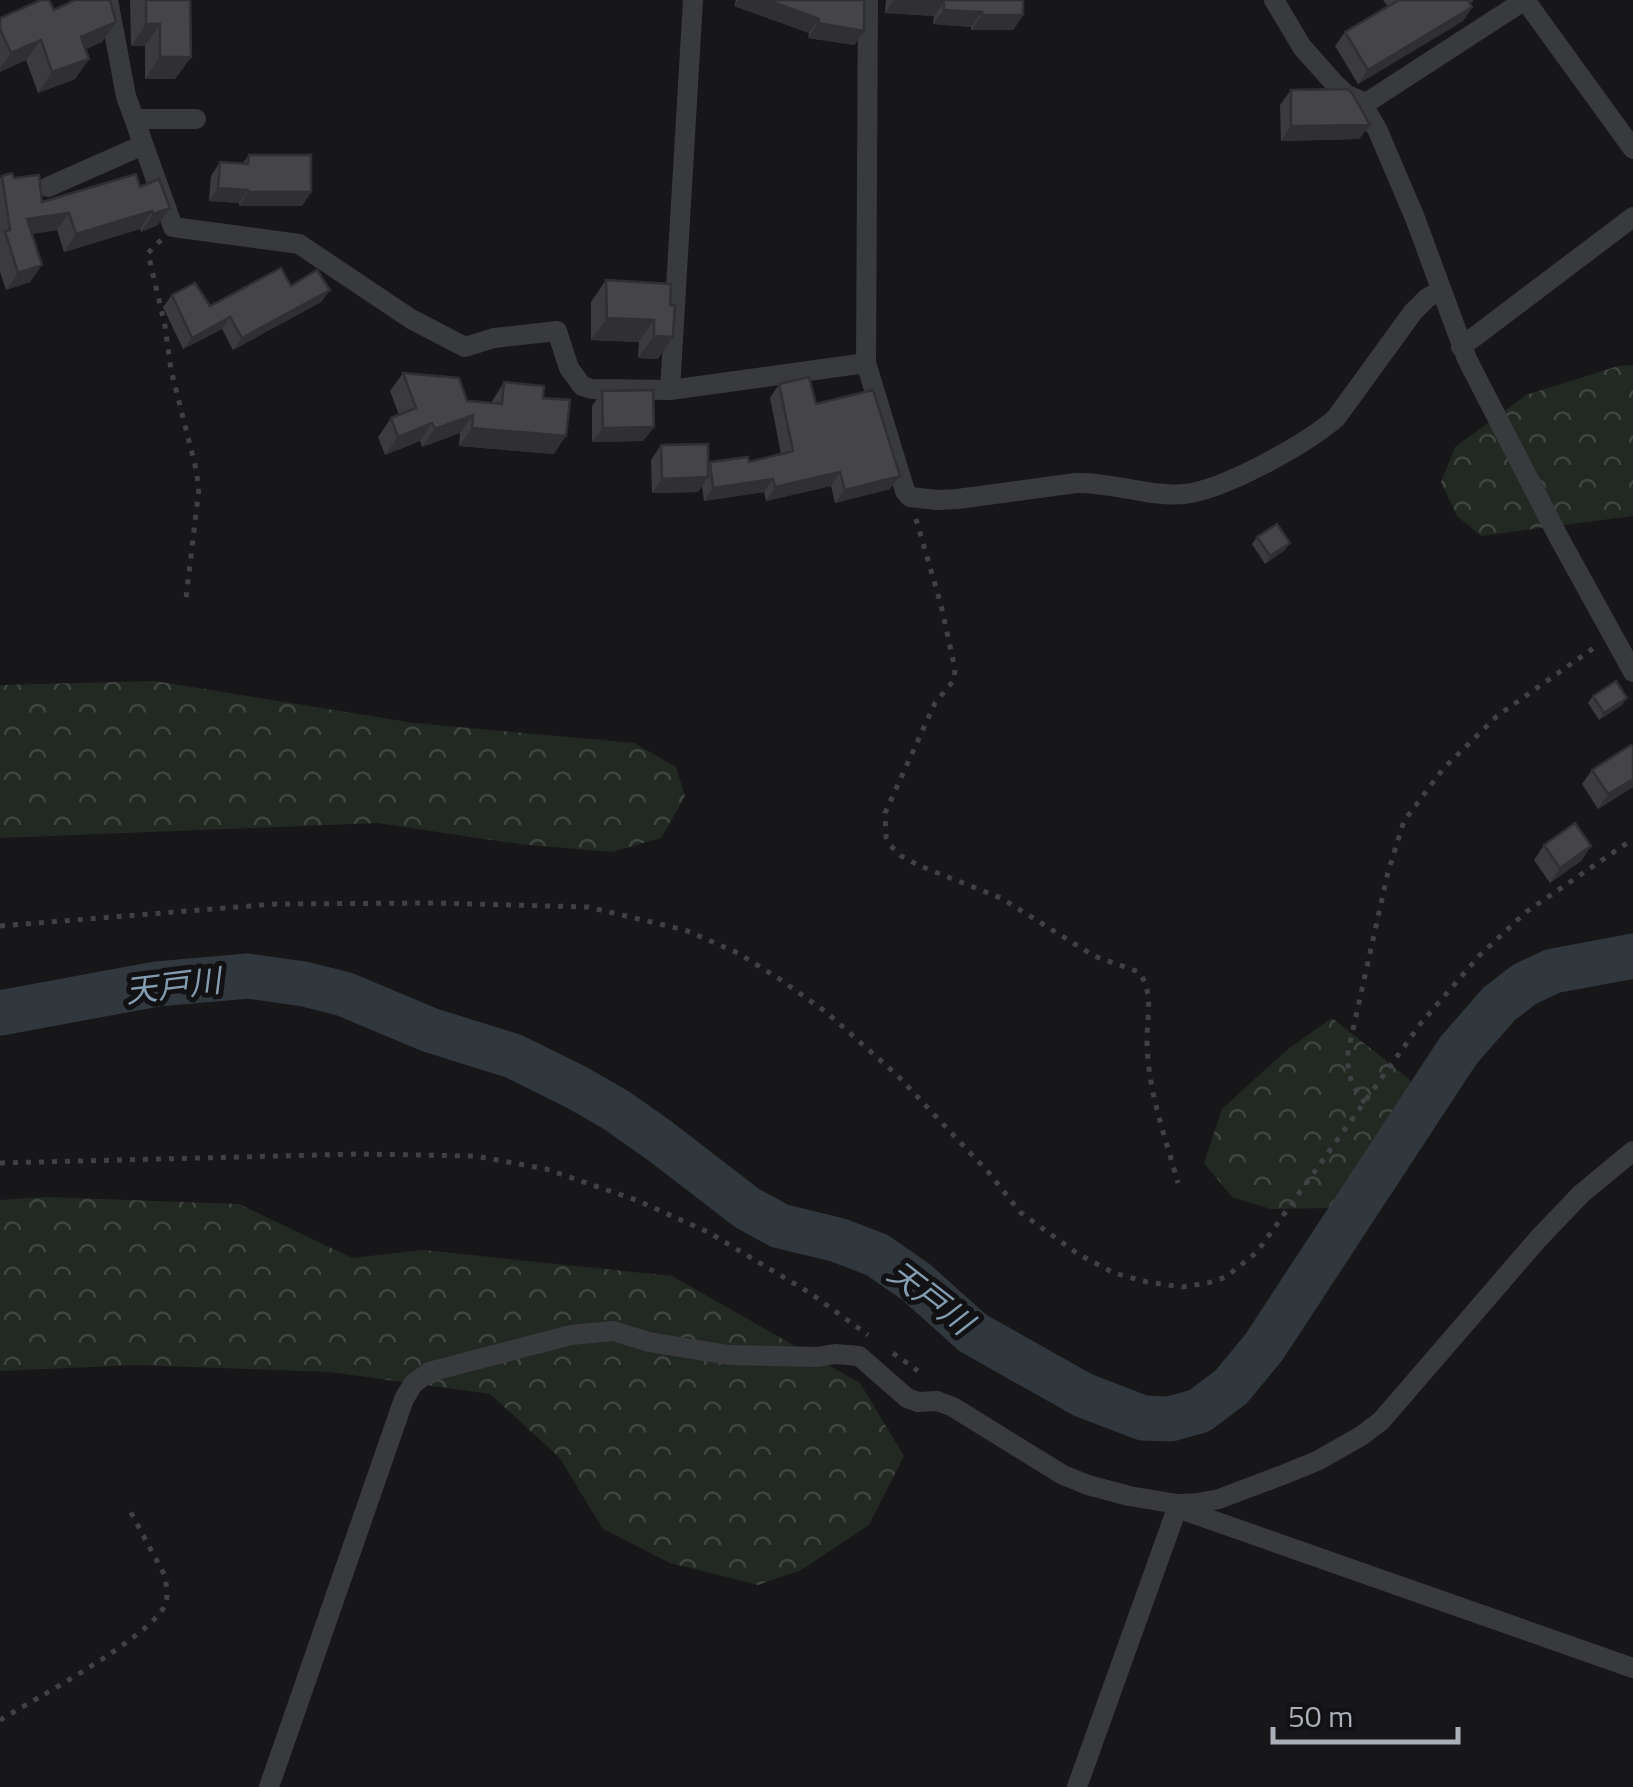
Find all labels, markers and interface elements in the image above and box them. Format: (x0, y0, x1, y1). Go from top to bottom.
water label: 天戸川 (122, 955, 227, 1015)
water label: 天戸川 (878, 1249, 986, 1347)
scale bar (1273, 1682, 1458, 1744)
text: 50 m (1288, 1693, 1353, 1739)

